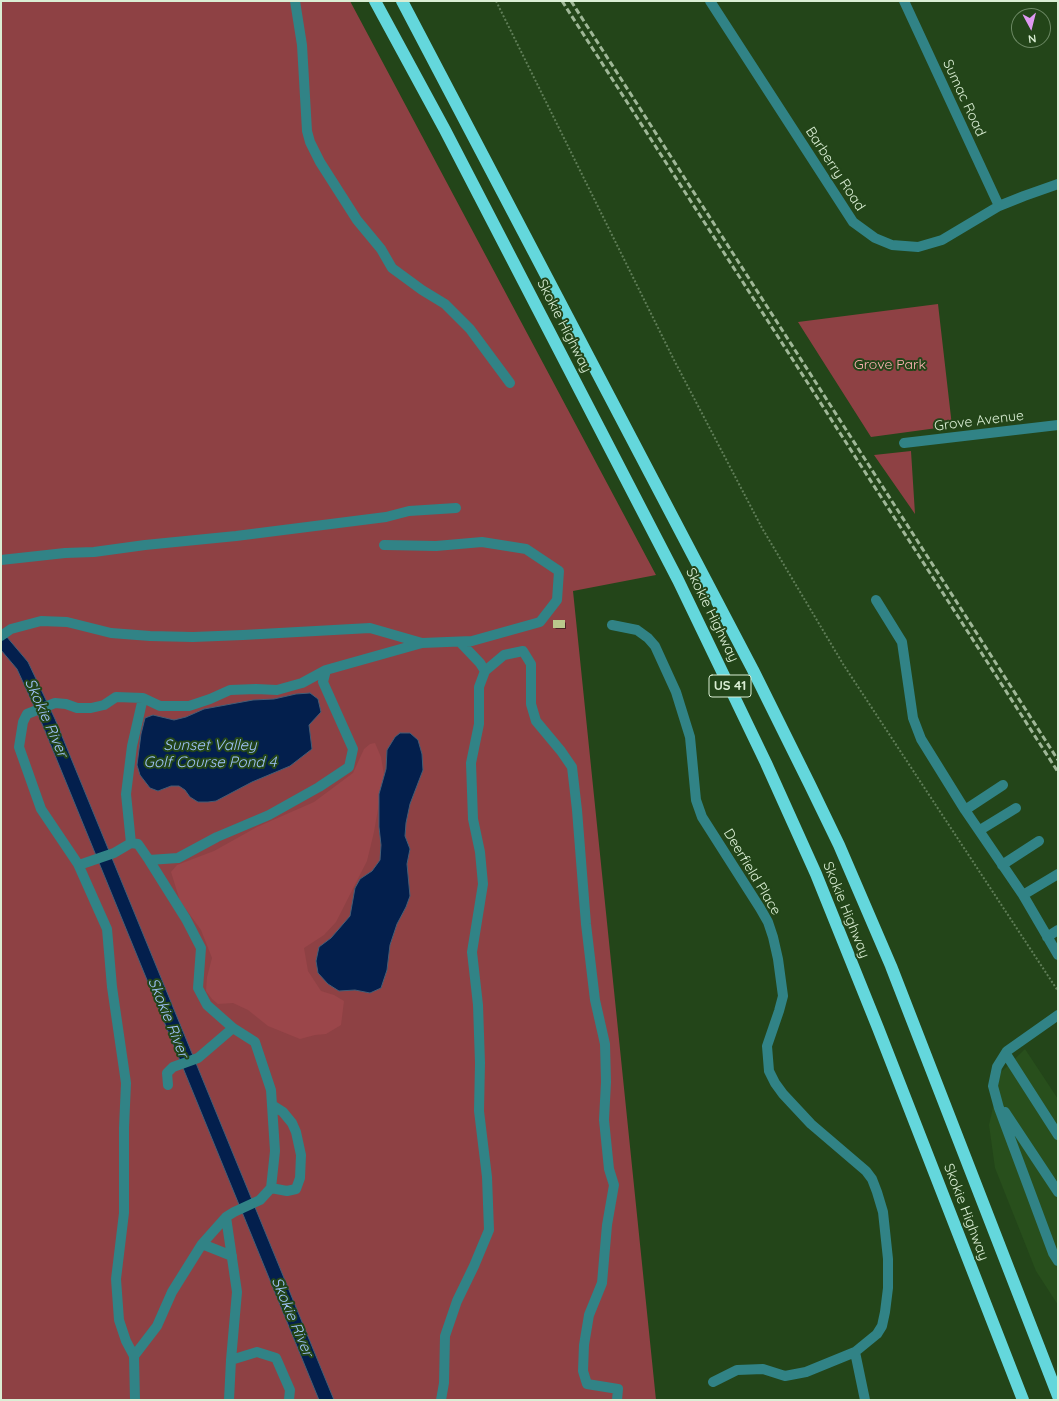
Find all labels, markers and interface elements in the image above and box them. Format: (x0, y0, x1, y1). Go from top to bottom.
north arrow (1011, 8, 1051, 48)
text: N (1027, 31, 1037, 46)
street label: Sumac Road (939, 57, 989, 139)
street label: Barberry Road (802, 124, 868, 214)
street label: Skokie Highway (533, 277, 595, 375)
park label: Grove Park (854, 357, 926, 373)
street label: Grove Avenue (933, 407, 1025, 435)
street label: Skokie Highway (682, 565, 742, 665)
road number: US 41 (709, 675, 751, 697)
water label: Skokie River (21, 676, 71, 760)
water label: Sunset Valley Golf Course Pond 4 (144, 736, 276, 771)
street label: Deerfield Place (720, 826, 784, 918)
street label: Skokie Highway (819, 859, 873, 961)
water label: Skokie River (144, 976, 192, 1060)
street label: Skokie Highway (940, 1161, 992, 1263)
water label: Skokie River (267, 1275, 317, 1359)

